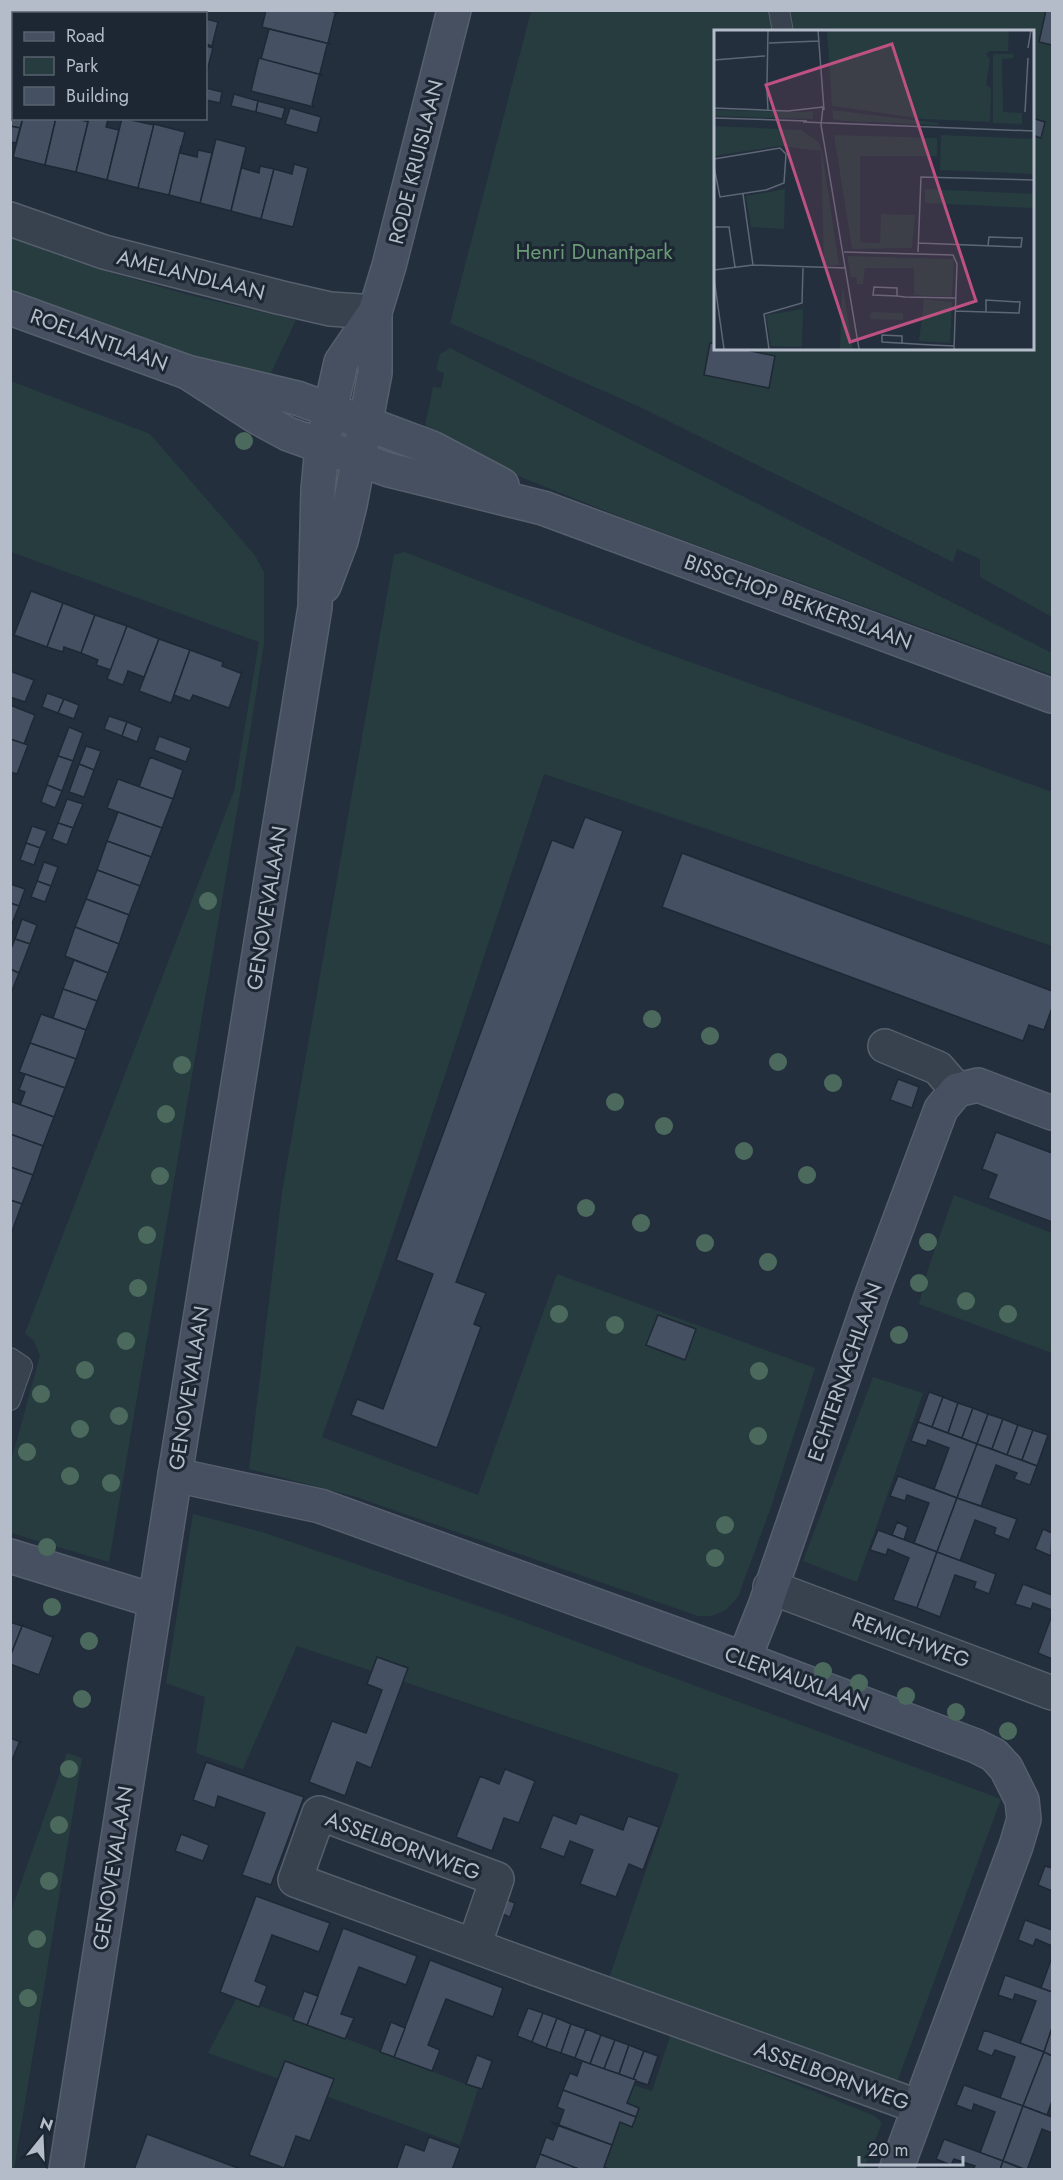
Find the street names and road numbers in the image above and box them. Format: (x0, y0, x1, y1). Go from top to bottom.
street label: RODE KRUISLAAN (381, 77, 451, 247)
street label: AMELANDLAAN (114, 242, 268, 308)
street label: ROELANTLAAN (26, 301, 172, 379)
street label: BISSCHOP BEKKERSLAAN (680, 547, 916, 657)
street label: GENOVEVALAAN (239, 824, 295, 992)
street label: ECHTERNACHLAAN (800, 1278, 890, 1466)
street label: GENOVEVALAAN (161, 1304, 217, 1472)
street label: REMICHWEG (848, 1605, 974, 1675)
street label: CLERVAUXLAAN (720, 1639, 874, 1719)
street label: GENOVEVALAAN (85, 1784, 141, 1952)
street label: ASSELBORNWEG (321, 1804, 485, 1888)
street label: ASSELBORNWEG (750, 2034, 914, 2118)

